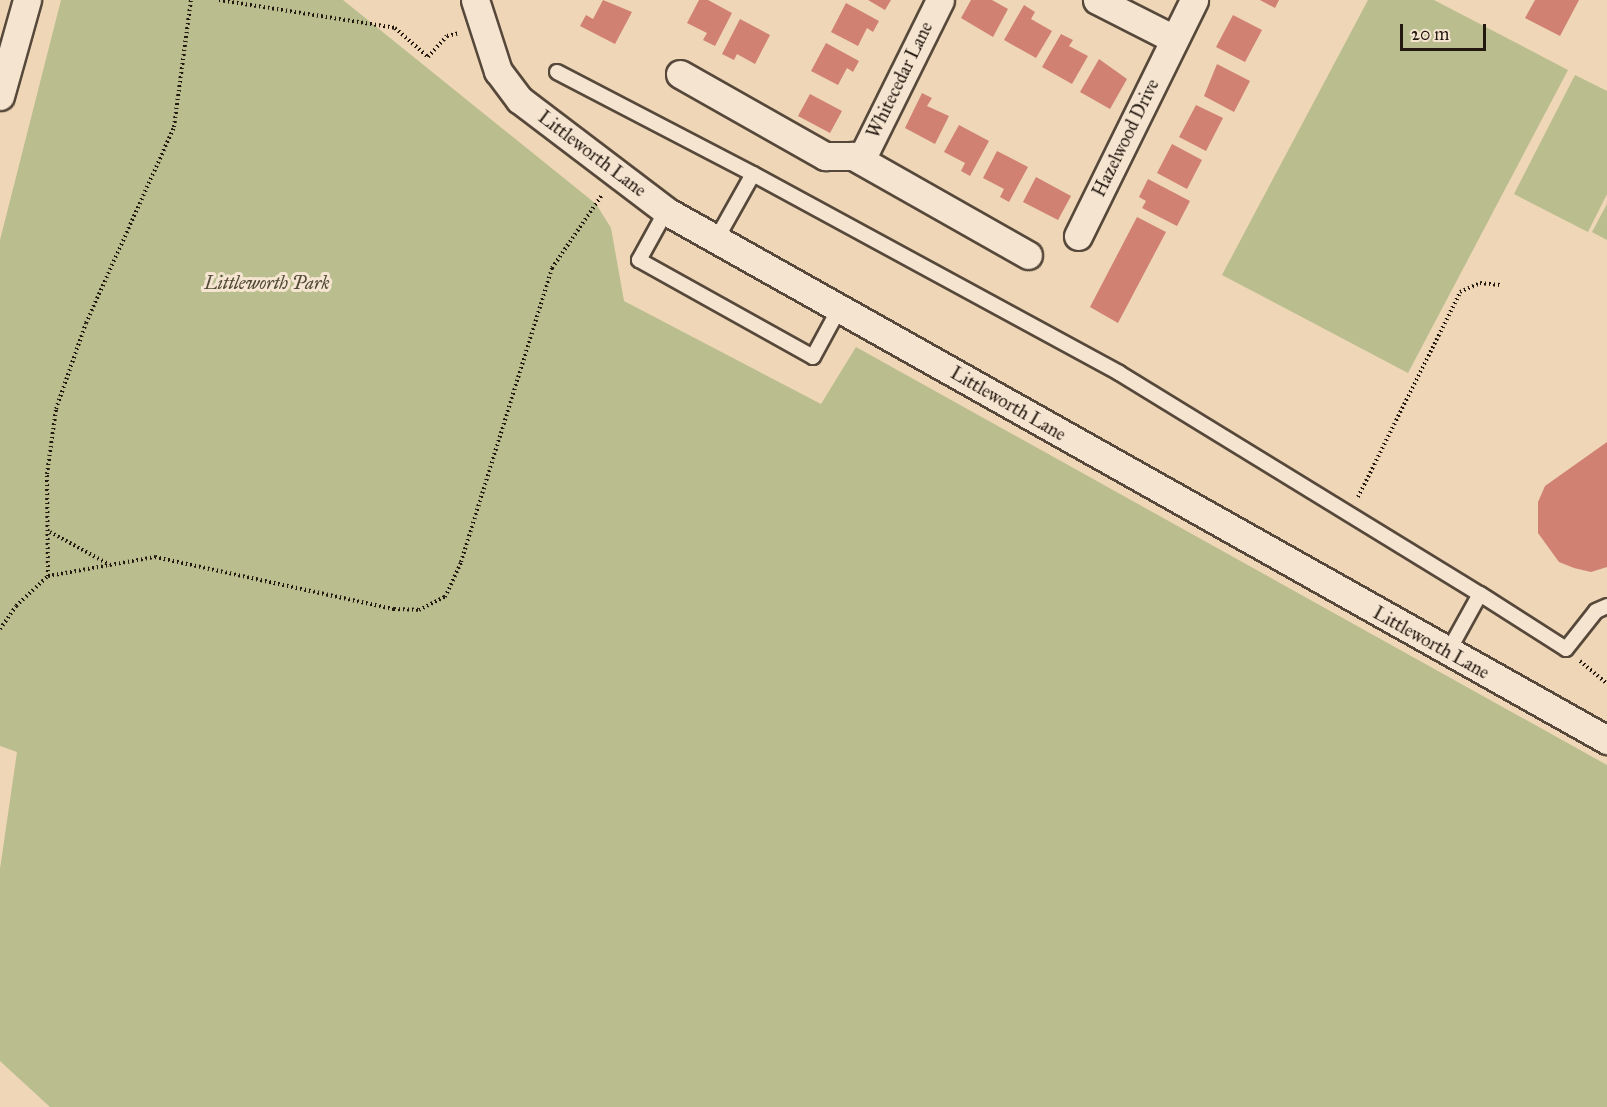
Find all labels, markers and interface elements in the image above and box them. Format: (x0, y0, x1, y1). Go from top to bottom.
scale bar (1403, 12, 1488, 50)
street label: Whitecedar Lane (863, 18, 937, 142)
text: 20 m (1411, 23, 1449, 45)
street label: Hazelwood Drive (1088, 76, 1164, 200)
street label: Littleworth Lane (534, 107, 650, 201)
park label: Littleworth Park (205, 272, 329, 294)
street label: Littleworth Lane (947, 362, 1069, 446)
street label: Littleworth Lane (1369, 602, 1493, 684)

